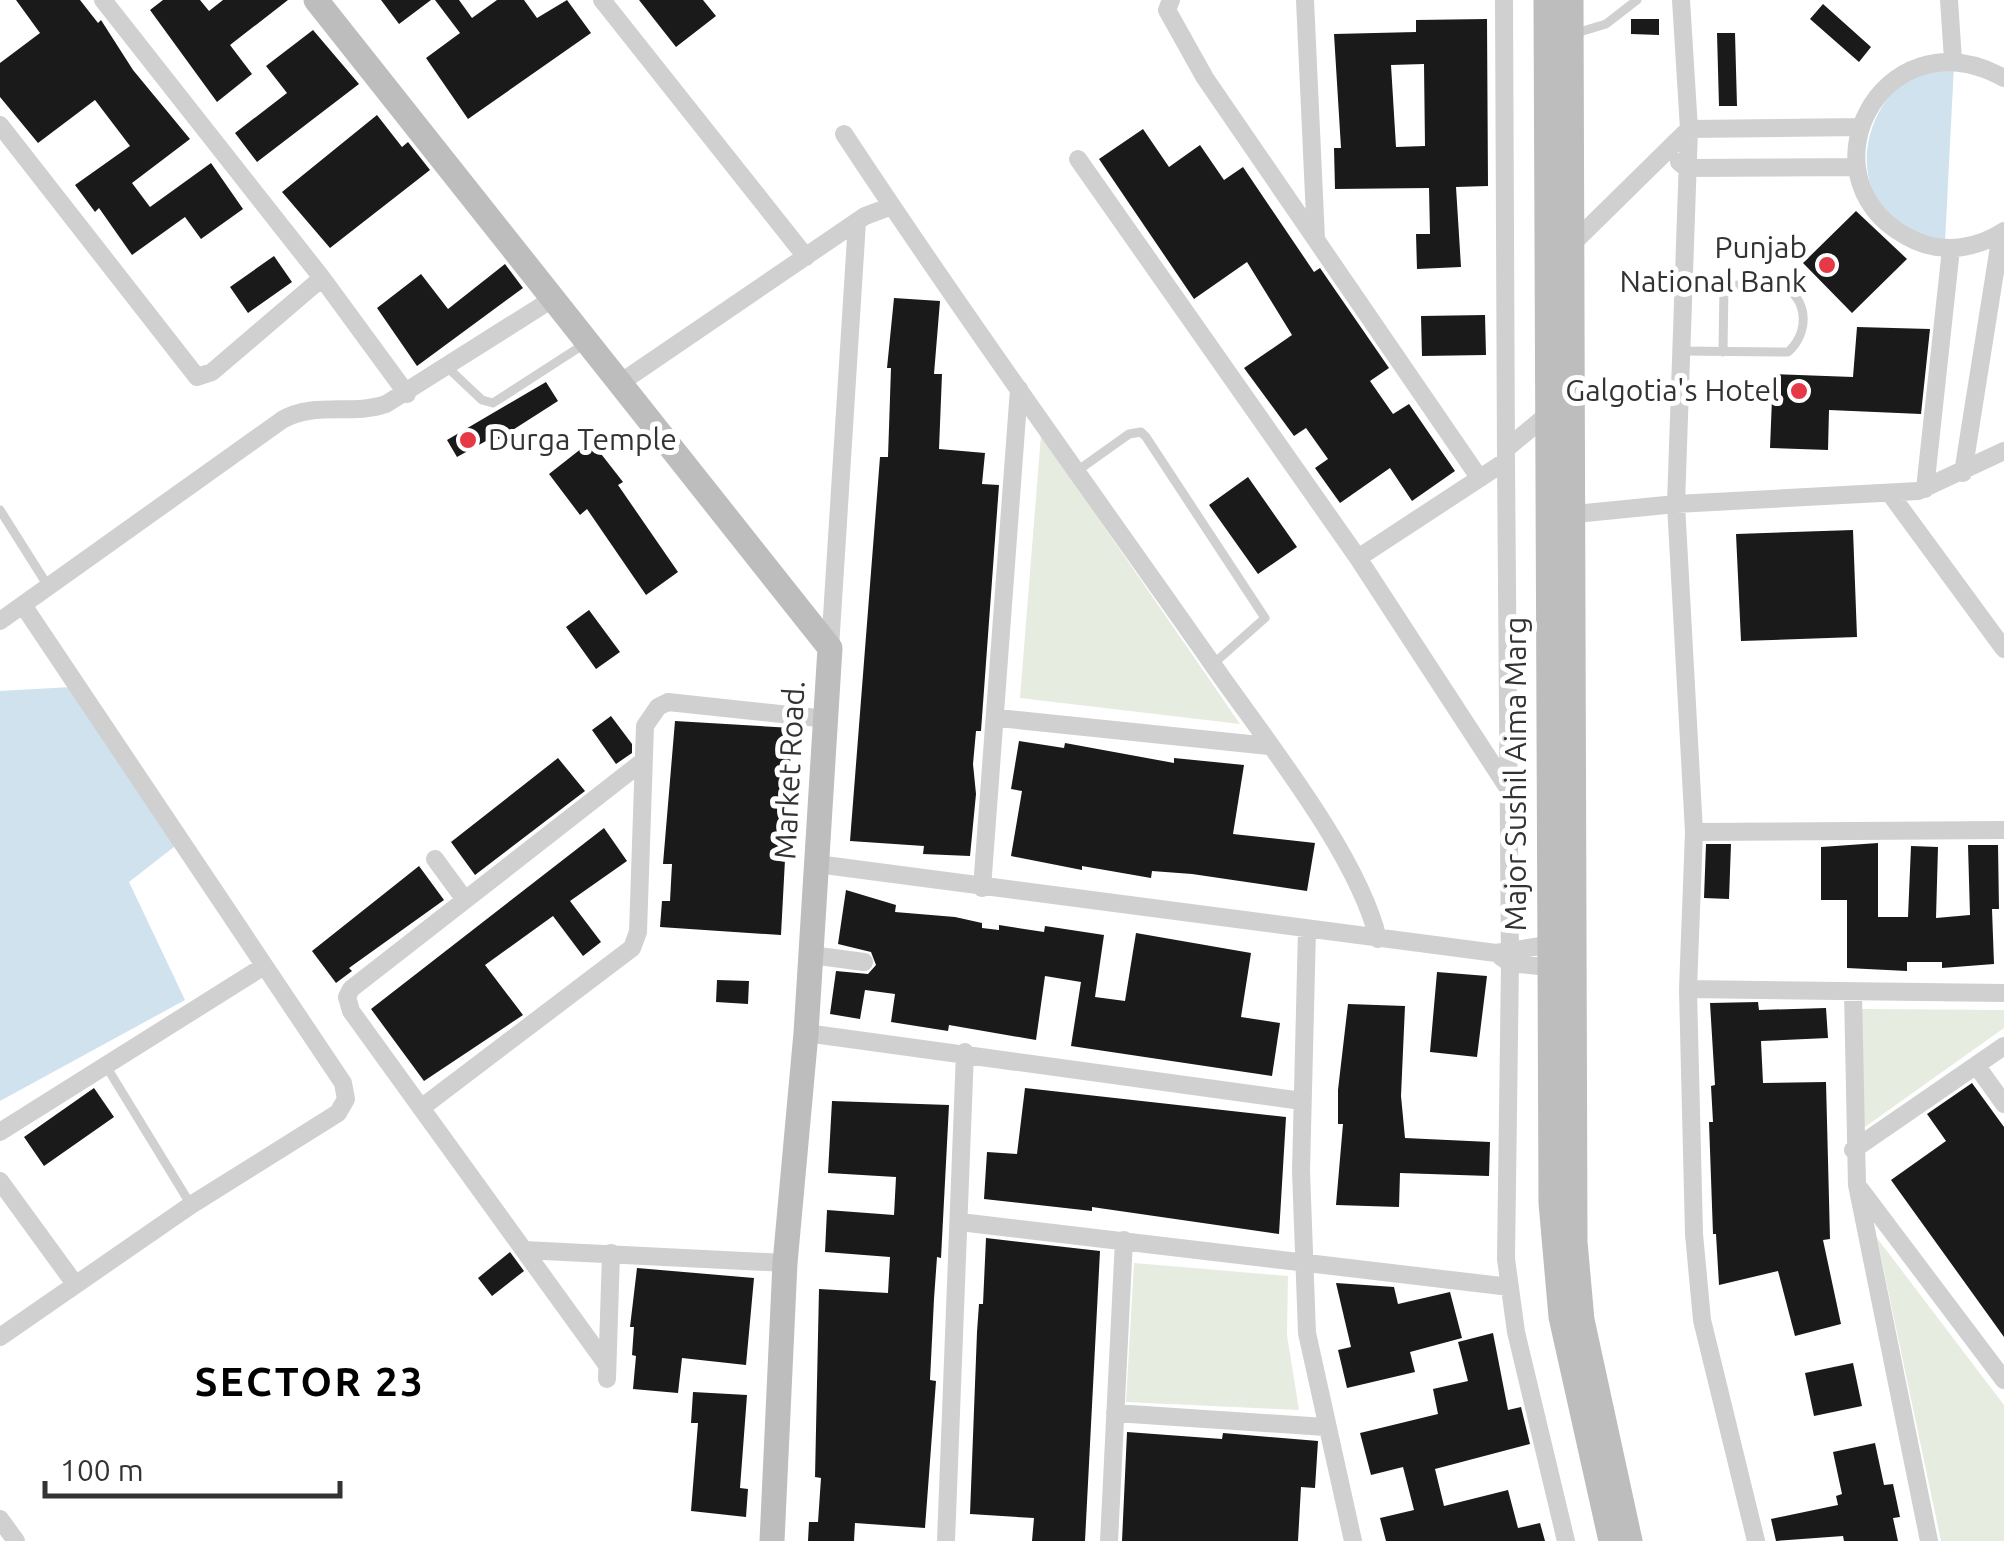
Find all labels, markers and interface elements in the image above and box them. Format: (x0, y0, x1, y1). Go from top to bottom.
place label: Punjab National Bank (1620, 230, 1807, 298)
marker: Punjab National Bank (1816, 254, 1838, 276)
place label: Galgotia's Hotel (1565, 373, 1779, 407)
marker: Galgotia's Hotel (1788, 380, 1810, 402)
place label: Durga Temple (488, 422, 677, 456)
marker: Durga Temple (457, 429, 479, 451)
street label: Major Sushil Aima Marg (1498, 617, 1532, 931)
street label: Market Road. (767, 680, 811, 860)
district label: SECTOR 23 (195, 1359, 425, 1404)
scale bar (45, 1436, 340, 1498)
text: 100 m (60, 1453, 144, 1487)

